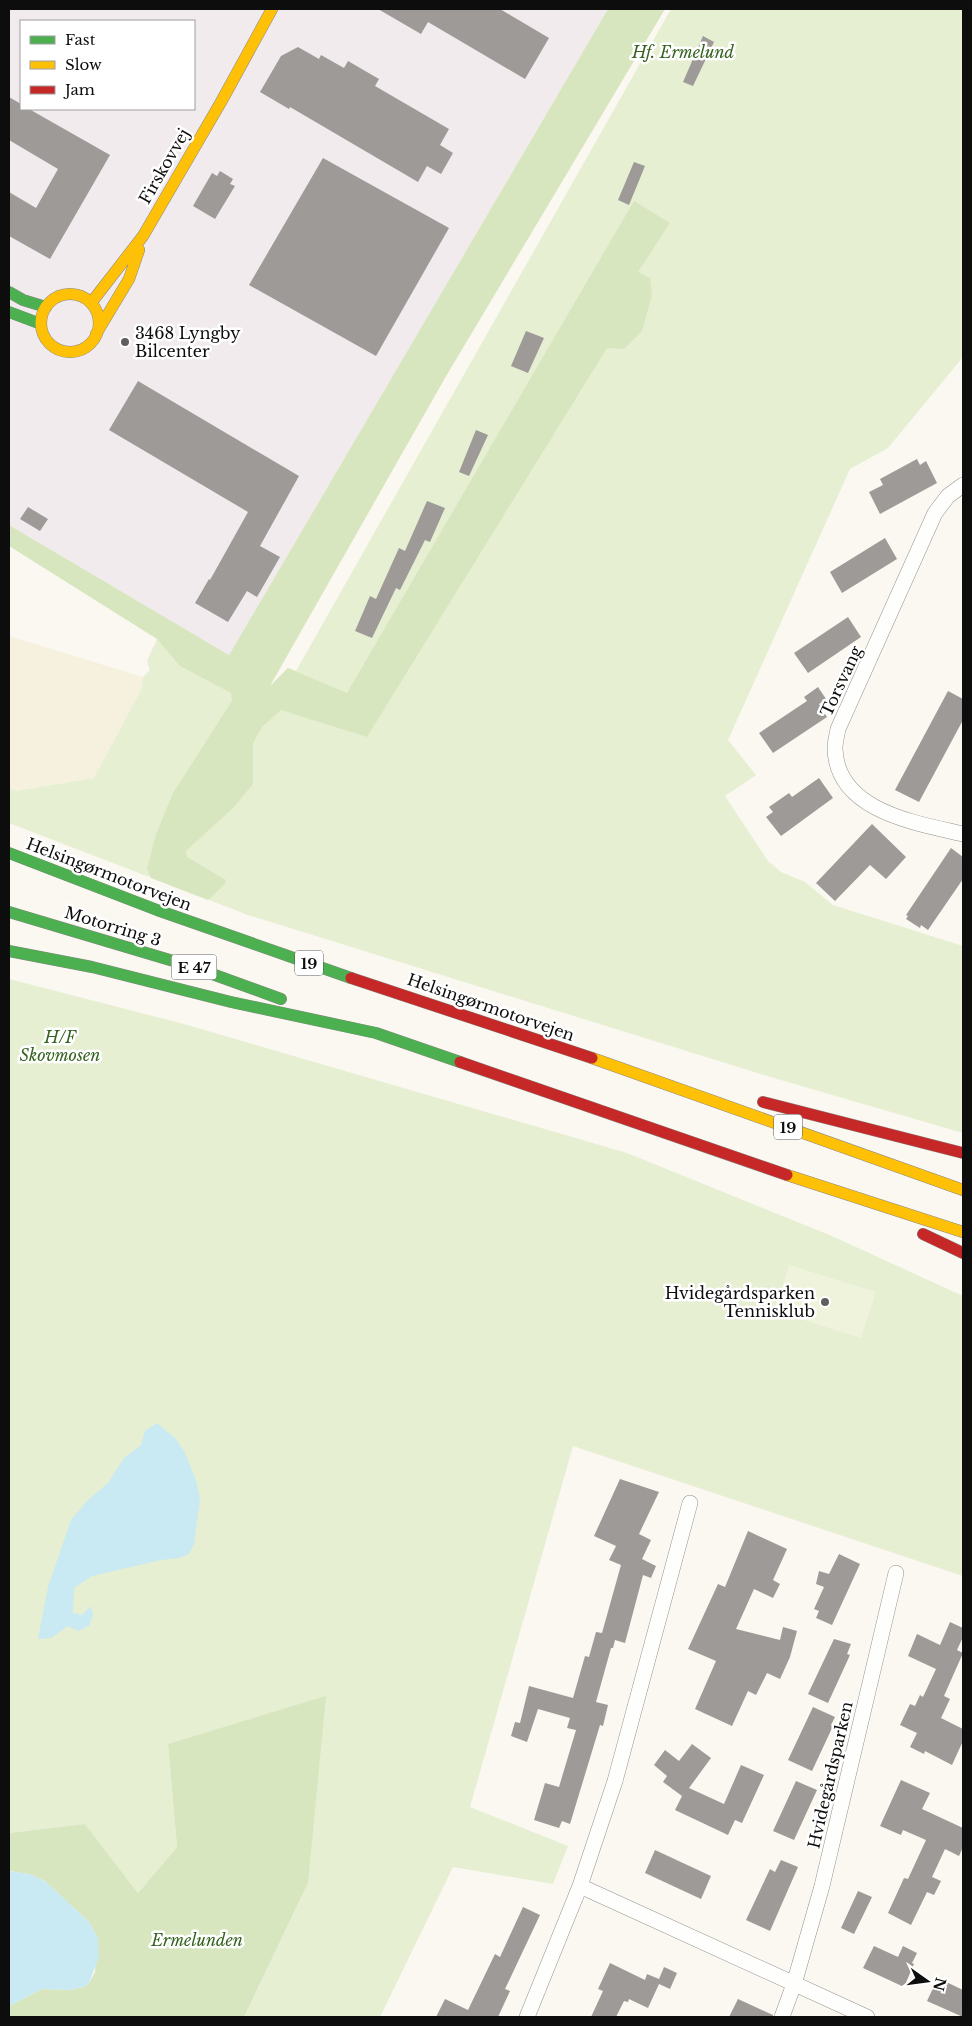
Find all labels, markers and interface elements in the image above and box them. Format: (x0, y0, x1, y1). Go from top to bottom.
legend (20, 20, 195, 110)
text: Fast (65, 30, 96, 49)
park label: Hf. Ermelund (631, 42, 735, 62)
text: Slow (65, 55, 102, 74)
text: Jam (63, 80, 95, 99)
street label: Firskovvej (134, 125, 194, 207)
place label: 3468 Lyngby Bilcenter (135, 323, 241, 361)
marker: 3468 Lyngby Bilcenter (119, 336, 131, 348)
street label: Torsvang (816, 642, 866, 719)
street label: Helsingørmotorvejen (23, 833, 195, 915)
street label: Motorring 3 (62, 902, 164, 950)
road number: 19 (295, 950, 323, 976)
road number: E 47 (172, 954, 216, 980)
street label: Helsingørmotorvejen (405, 969, 577, 1045)
park label: H/F Skovmosen (20, 1027, 100, 1065)
road number: 19 (774, 1114, 802, 1140)
place label: Hvidegårdsparken Tennisklub (665, 1283, 815, 1321)
marker: Hvidegårdsparken Tennisklub (819, 1296, 831, 1308)
street label: Hvidegårdsparken (803, 1700, 857, 1850)
park label: Ermelunden (150, 1930, 243, 1950)
north arrow (902, 1956, 952, 2006)
text: N (929, 1976, 950, 1993)

